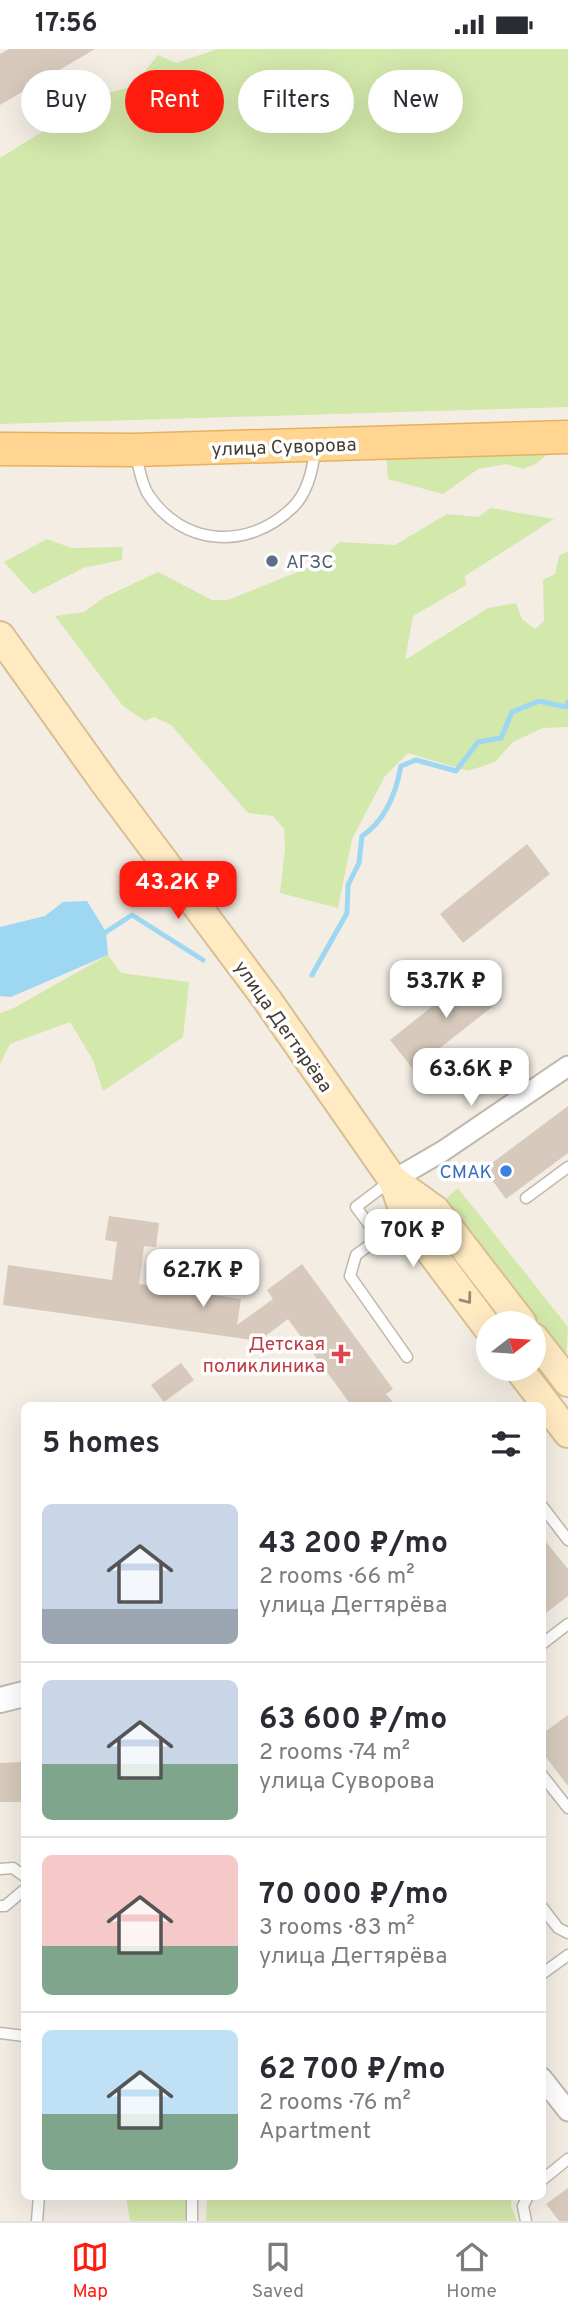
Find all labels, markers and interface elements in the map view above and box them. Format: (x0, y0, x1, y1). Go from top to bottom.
text: 17:56 (35, 8, 98, 41)
chip: Buy (21, 70, 111, 133)
chip: Rent (125, 70, 224, 133)
chip: Filters (238, 70, 354, 133)
chip: New (368, 70, 463, 133)
street label: улица Суворова (211, 433, 357, 463)
place label: АГЗС (286, 551, 333, 575)
marker: АГЗС (264, 553, 280, 569)
pin: 43.2K ₽ (113, 861, 243, 921)
text: 43.2K ₽ (136, 869, 220, 898)
street label: улица Дегтярёва (228, 957, 337, 1098)
pin: 53.7K ₽ (381, 961, 511, 1020)
text: 53.7K ₽ (406, 968, 486, 997)
pin: 63.6K ₽ (406, 1049, 536, 1108)
text: 63.6K ₽ (429, 1056, 513, 1085)
place label: СМАК (440, 1161, 492, 1185)
marker: СМАК (498, 1163, 514, 1179)
pin: 70K ₽ (364, 1209, 462, 1269)
text: 70K ₽ (381, 1217, 445, 1246)
pin: 62.7K ₽ (138, 1249, 268, 1309)
text: 62.7K ₽ (162, 1257, 244, 1286)
one-way arrow (458, 1291, 471, 1304)
north arrow (476, 1311, 546, 1381)
map controls (476, 1311, 546, 1381)
place label: Детская поликлиника (203, 1333, 325, 1379)
marker: Детская поликлиника (331, 1344, 351, 1364)
icon: filters (487, 1425, 525, 1463)
text: 5 homes (42, 1426, 160, 1463)
text: 43 200 ₽/mo (259, 1526, 448, 1563)
icon: home (98, 1532, 182, 1616)
text: 2 rooms · 66 m² (259, 1563, 415, 1592)
text: улица Дегтярёва (259, 1592, 447, 1621)
text: 63 600 ₽/mo (259, 1702, 447, 1739)
icon: home (98, 1708, 182, 1792)
text: 2 rooms · 74 m² (259, 1739, 410, 1768)
text: улица Суворова (259, 1768, 435, 1797)
text: 70 000 ₽/mo (259, 1877, 448, 1914)
icon: home (98, 1883, 182, 1967)
text: 3 rooms · 83 m² (259, 1914, 415, 1943)
text: улица Дегтярёва (259, 1943, 447, 1972)
text: 62 700 ₽/mo (259, 2052, 445, 2089)
icon: home (98, 2058, 182, 2142)
text: 2 rooms · 76 m² (259, 2089, 411, 2118)
text: Apartment (259, 2118, 371, 2147)
tab: Map (71, 2238, 109, 2304)
tab: Saved (252, 2238, 304, 2304)
tab: Home (446, 2238, 497, 2304)

